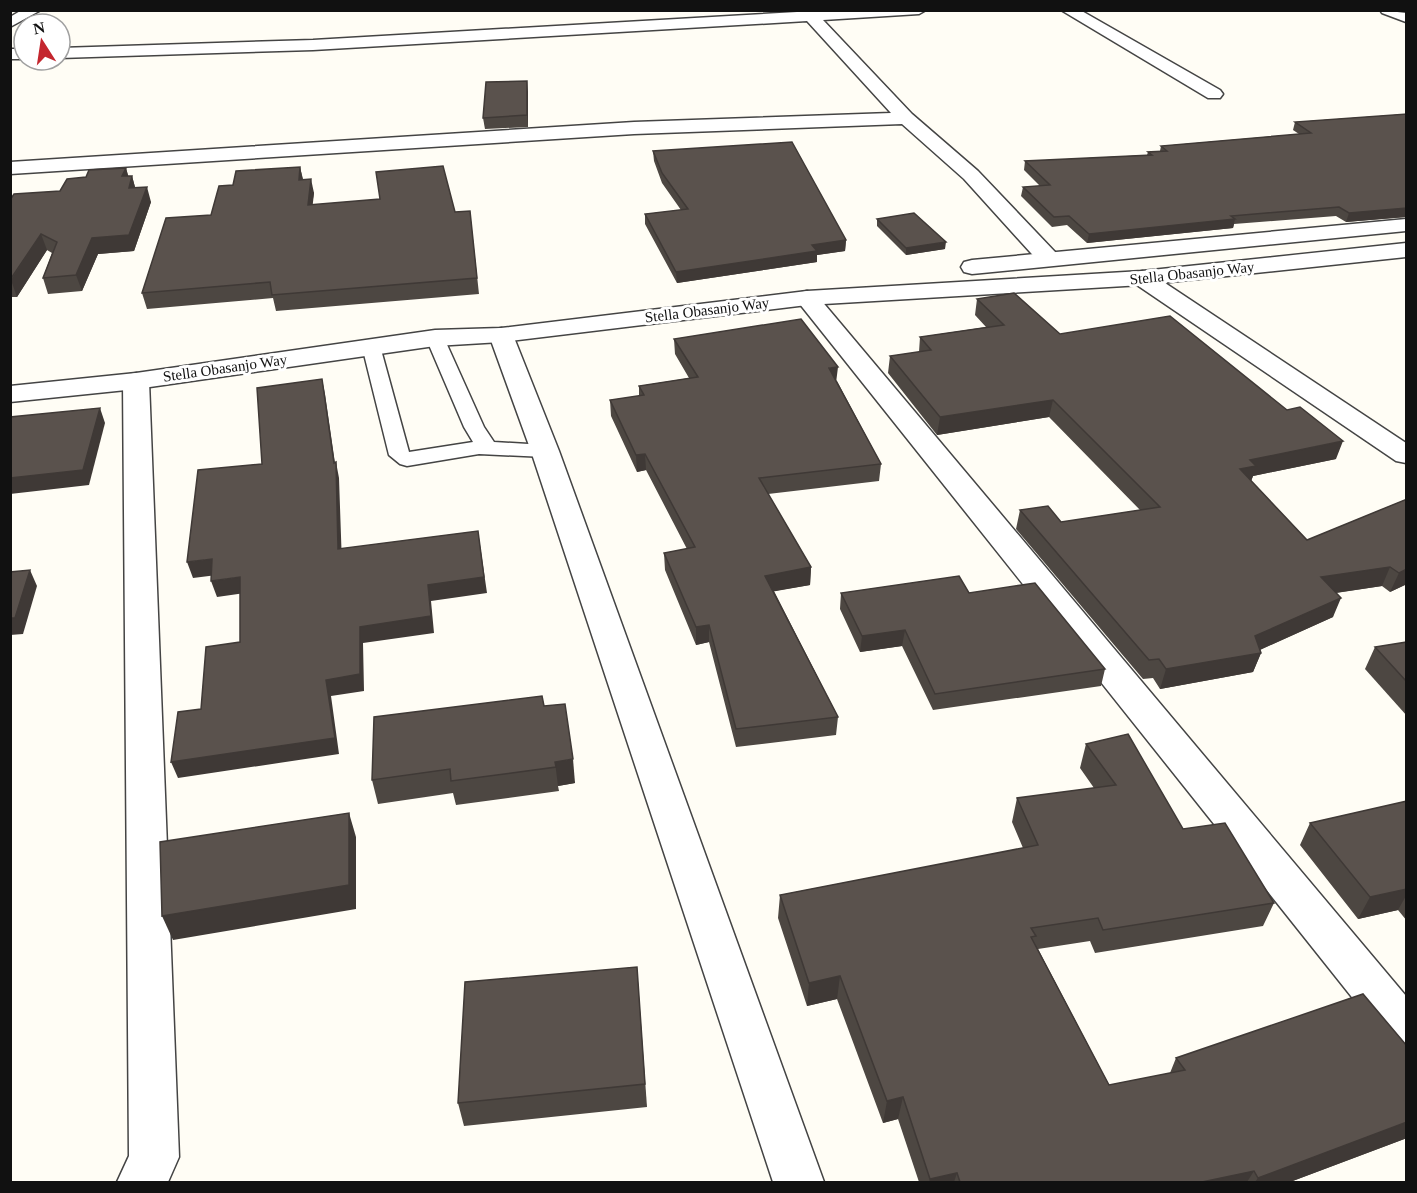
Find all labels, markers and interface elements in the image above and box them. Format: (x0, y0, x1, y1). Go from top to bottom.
north arrow (12, 12, 72, 72)
text: N (32, 18, 47, 37)
street label: Stella Obasanjo Way (1129, 258, 1256, 287)
street label: Stella Obasanjo Way (644, 294, 771, 326)
street label: Stella Obasanjo Way (162, 351, 289, 385)

